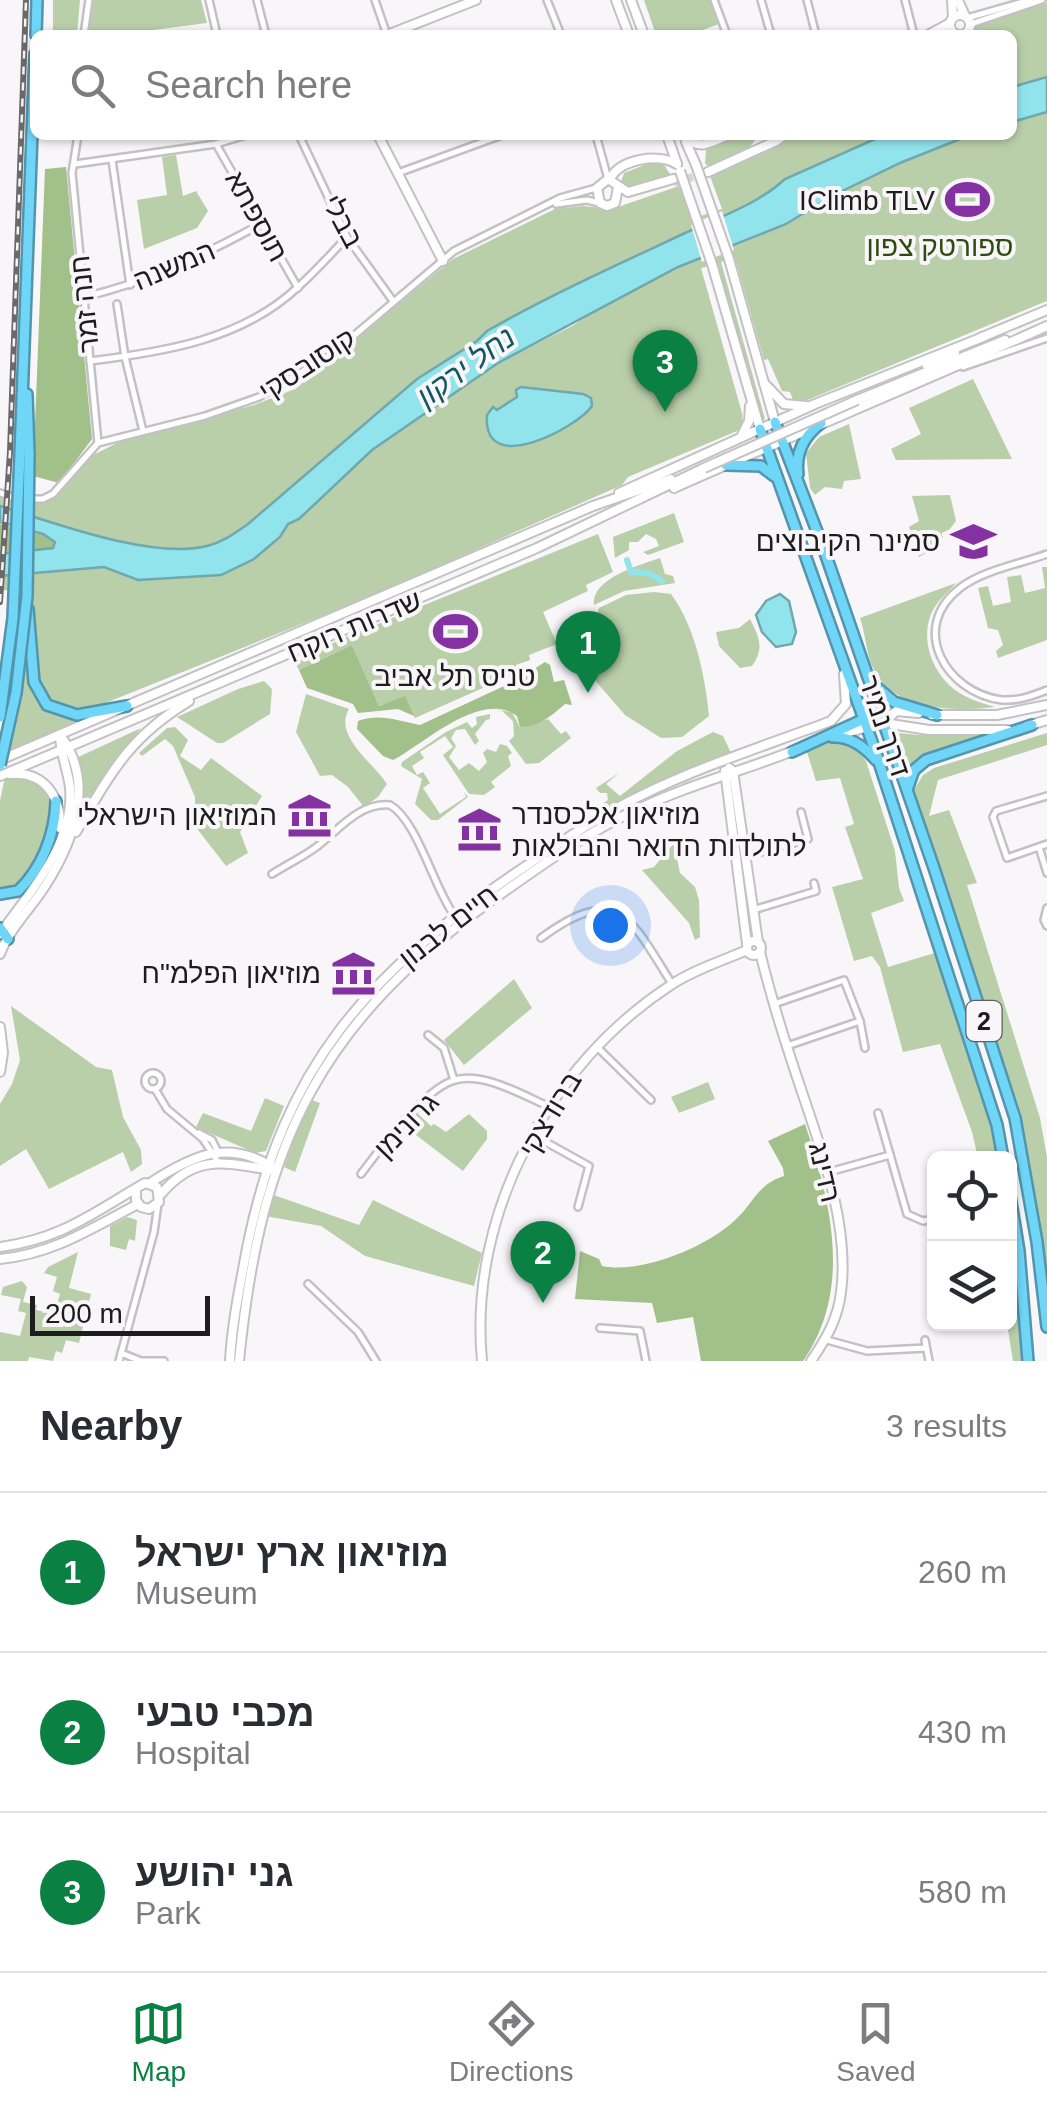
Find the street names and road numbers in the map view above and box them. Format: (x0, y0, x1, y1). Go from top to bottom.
street label: תוספתא (219, 166, 294, 267)
street label: בבלי (316, 190, 369, 253)
street label: המשנה (129, 234, 220, 296)
street label: חנה זמר (64, 254, 105, 354)
street label: קוסובסקי (253, 322, 361, 407)
street label: שדרות רוקח (283, 584, 426, 669)
street label: דרך נמיר (853, 672, 916, 781)
street label: חיים לבנון (393, 879, 503, 974)
road number: 2 (966, 1001, 1002, 1041)
street label: ברודצקי (513, 1066, 588, 1162)
street label: גרונימן (368, 1086, 445, 1164)
street label: רדינג (803, 1139, 846, 1205)

